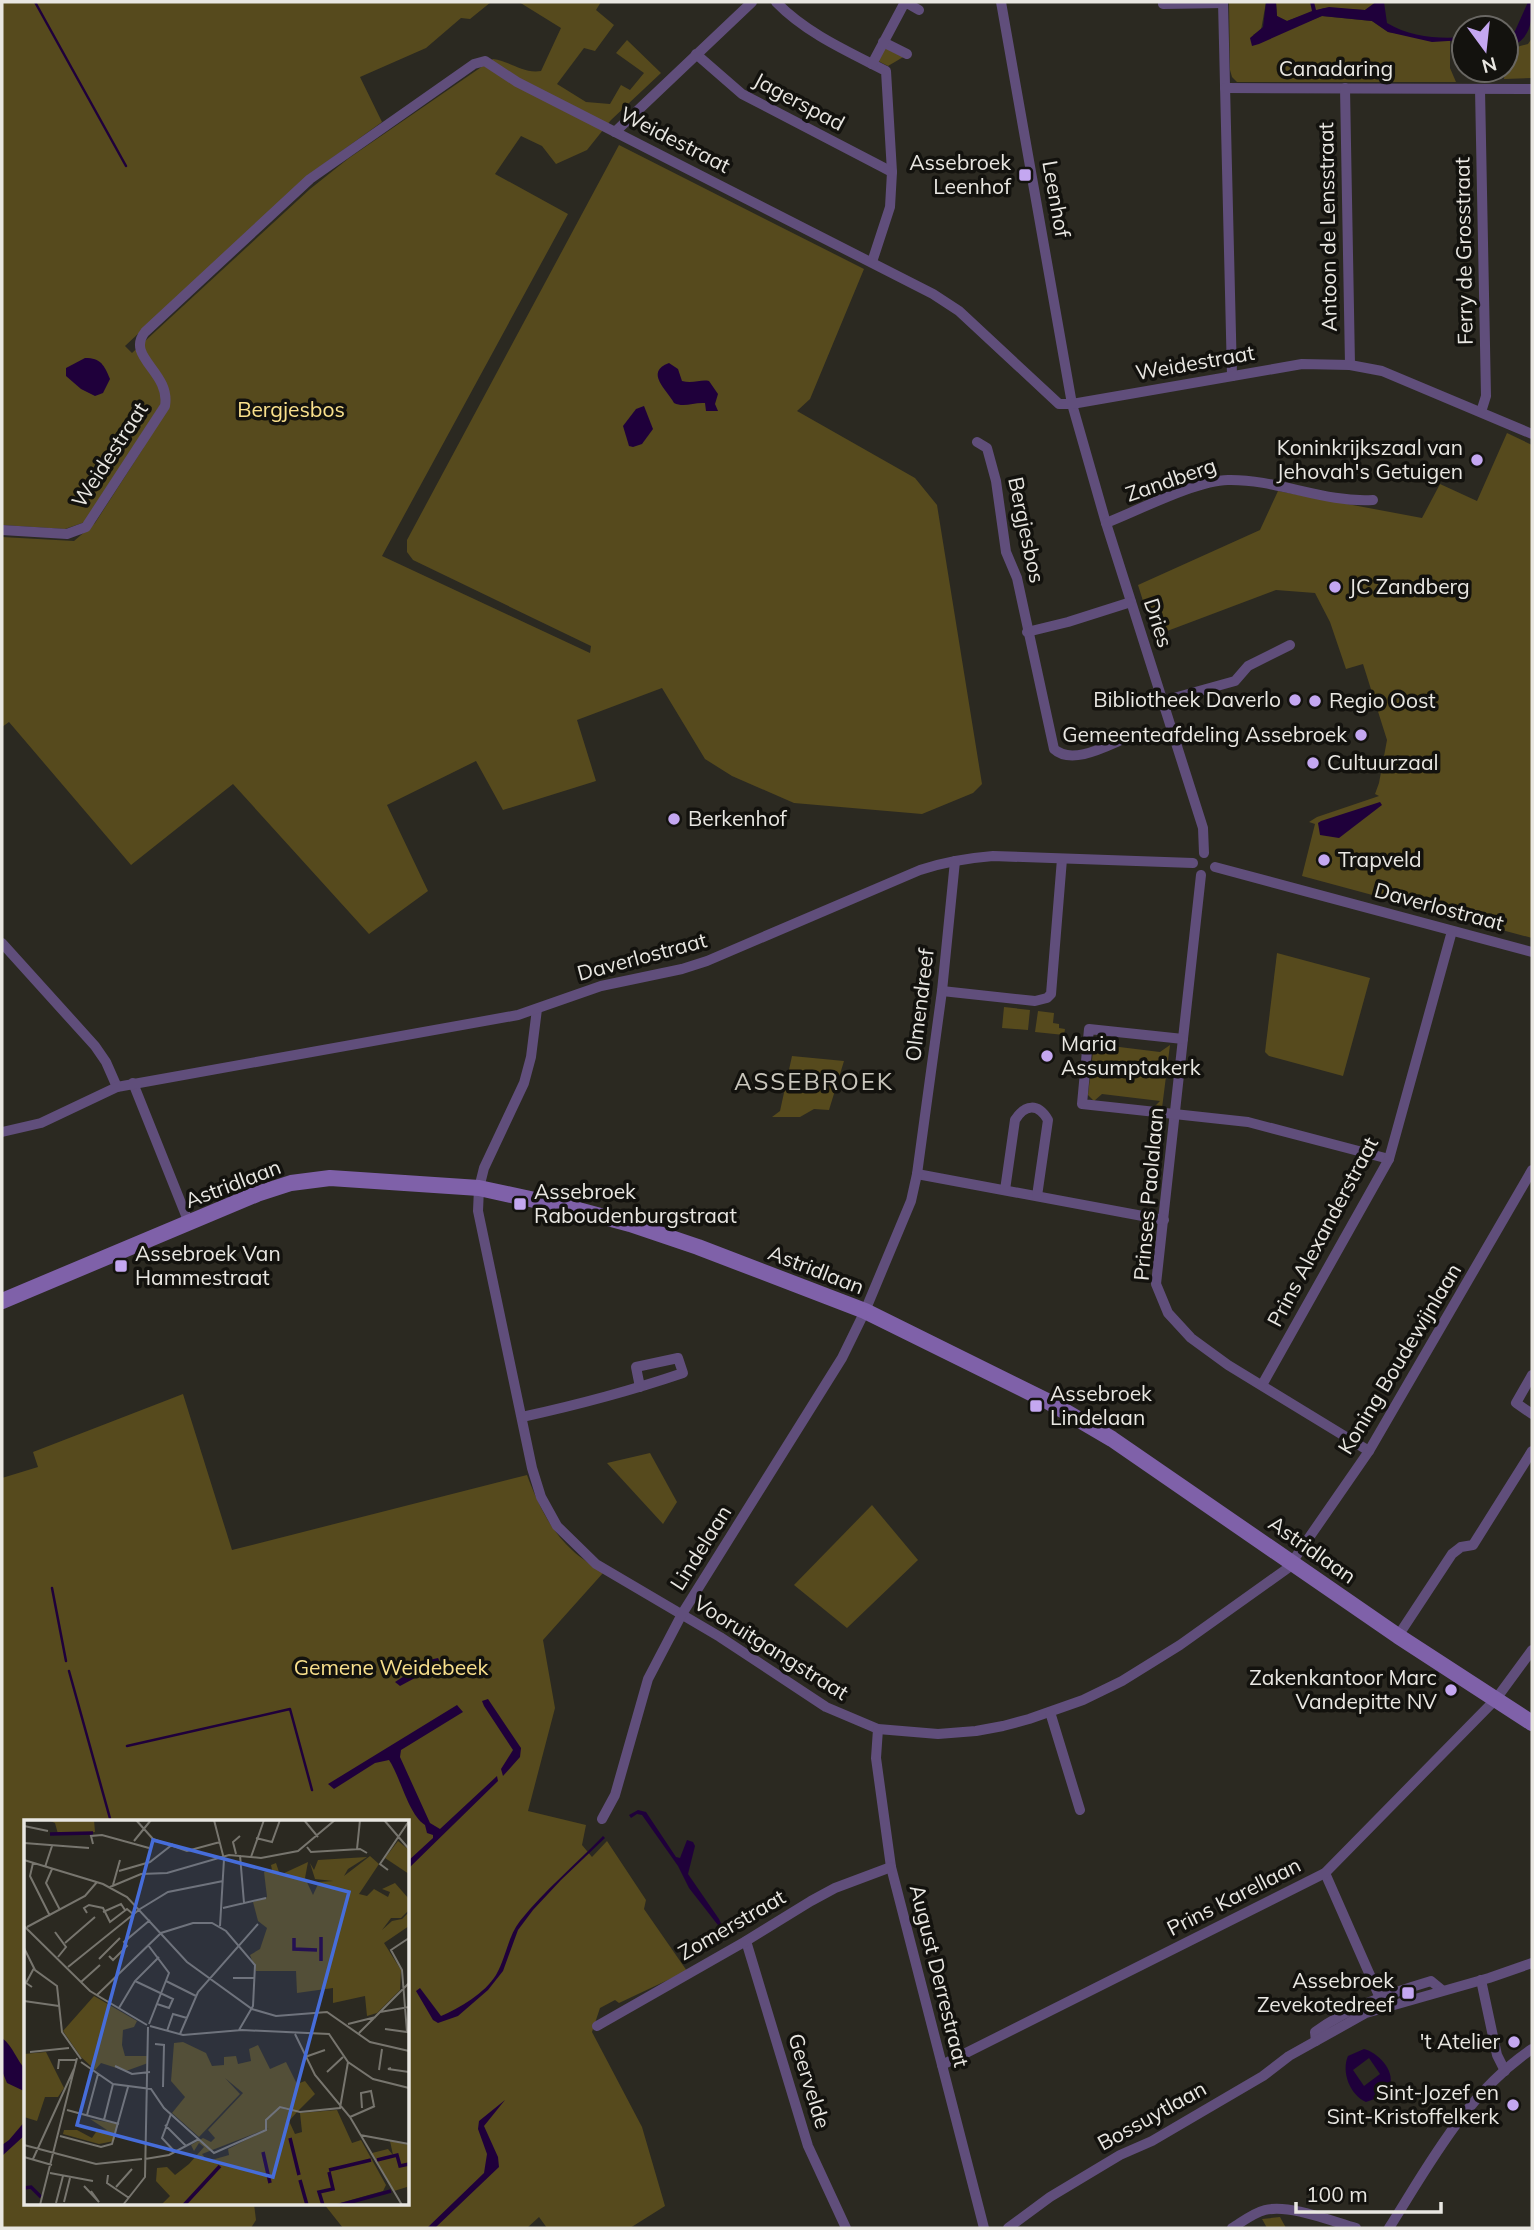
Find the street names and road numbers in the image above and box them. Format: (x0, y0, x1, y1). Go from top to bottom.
street label: Canadaring (1279, 55, 1393, 81)
street label: Jagerspad (750, 66, 849, 136)
street label: Weidestraat (616, 100, 735, 178)
street label: Antoon de Lensstraat (1312, 122, 1342, 332)
street label: Ferry de Grosstraat (1448, 157, 1478, 345)
street label: Leenhof (1037, 158, 1077, 240)
street label: Weidestraat (1133, 339, 1256, 385)
street label: Weidestraat (65, 397, 153, 512)
street label: Zandberg (1122, 451, 1219, 507)
street label: Bergjesbos (1003, 474, 1051, 585)
street label: Dries (1139, 595, 1179, 651)
street label: Daverlostraat (1372, 876, 1507, 936)
street label: Daverlostraat (574, 926, 709, 986)
street label: Olmendreef (899, 946, 939, 1063)
street label: Prinses Paolalaan (1127, 1106, 1169, 1282)
street label: Prins Alexanderstraat (1261, 1132, 1383, 1331)
street label: Astridlaan (181, 1153, 284, 1213)
street label: Astridlaan (765, 1239, 868, 1299)
street label: Koning Boudewijnlaan (1332, 1258, 1466, 1459)
street label: Lindelaan (664, 1500, 736, 1595)
street label: Astridlaan (1264, 1510, 1361, 1589)
street label: Vooruitgangstraat (689, 1589, 854, 1705)
street label: Prins Karellaan (1162, 1851, 1305, 1941)
street label: August Derrestraat (905, 1882, 975, 2070)
street label: Zomerstraat (673, 1883, 790, 1965)
street label: Geervelde (783, 2030, 837, 2131)
street label: Bossuytlaan (1093, 2075, 1210, 2156)

